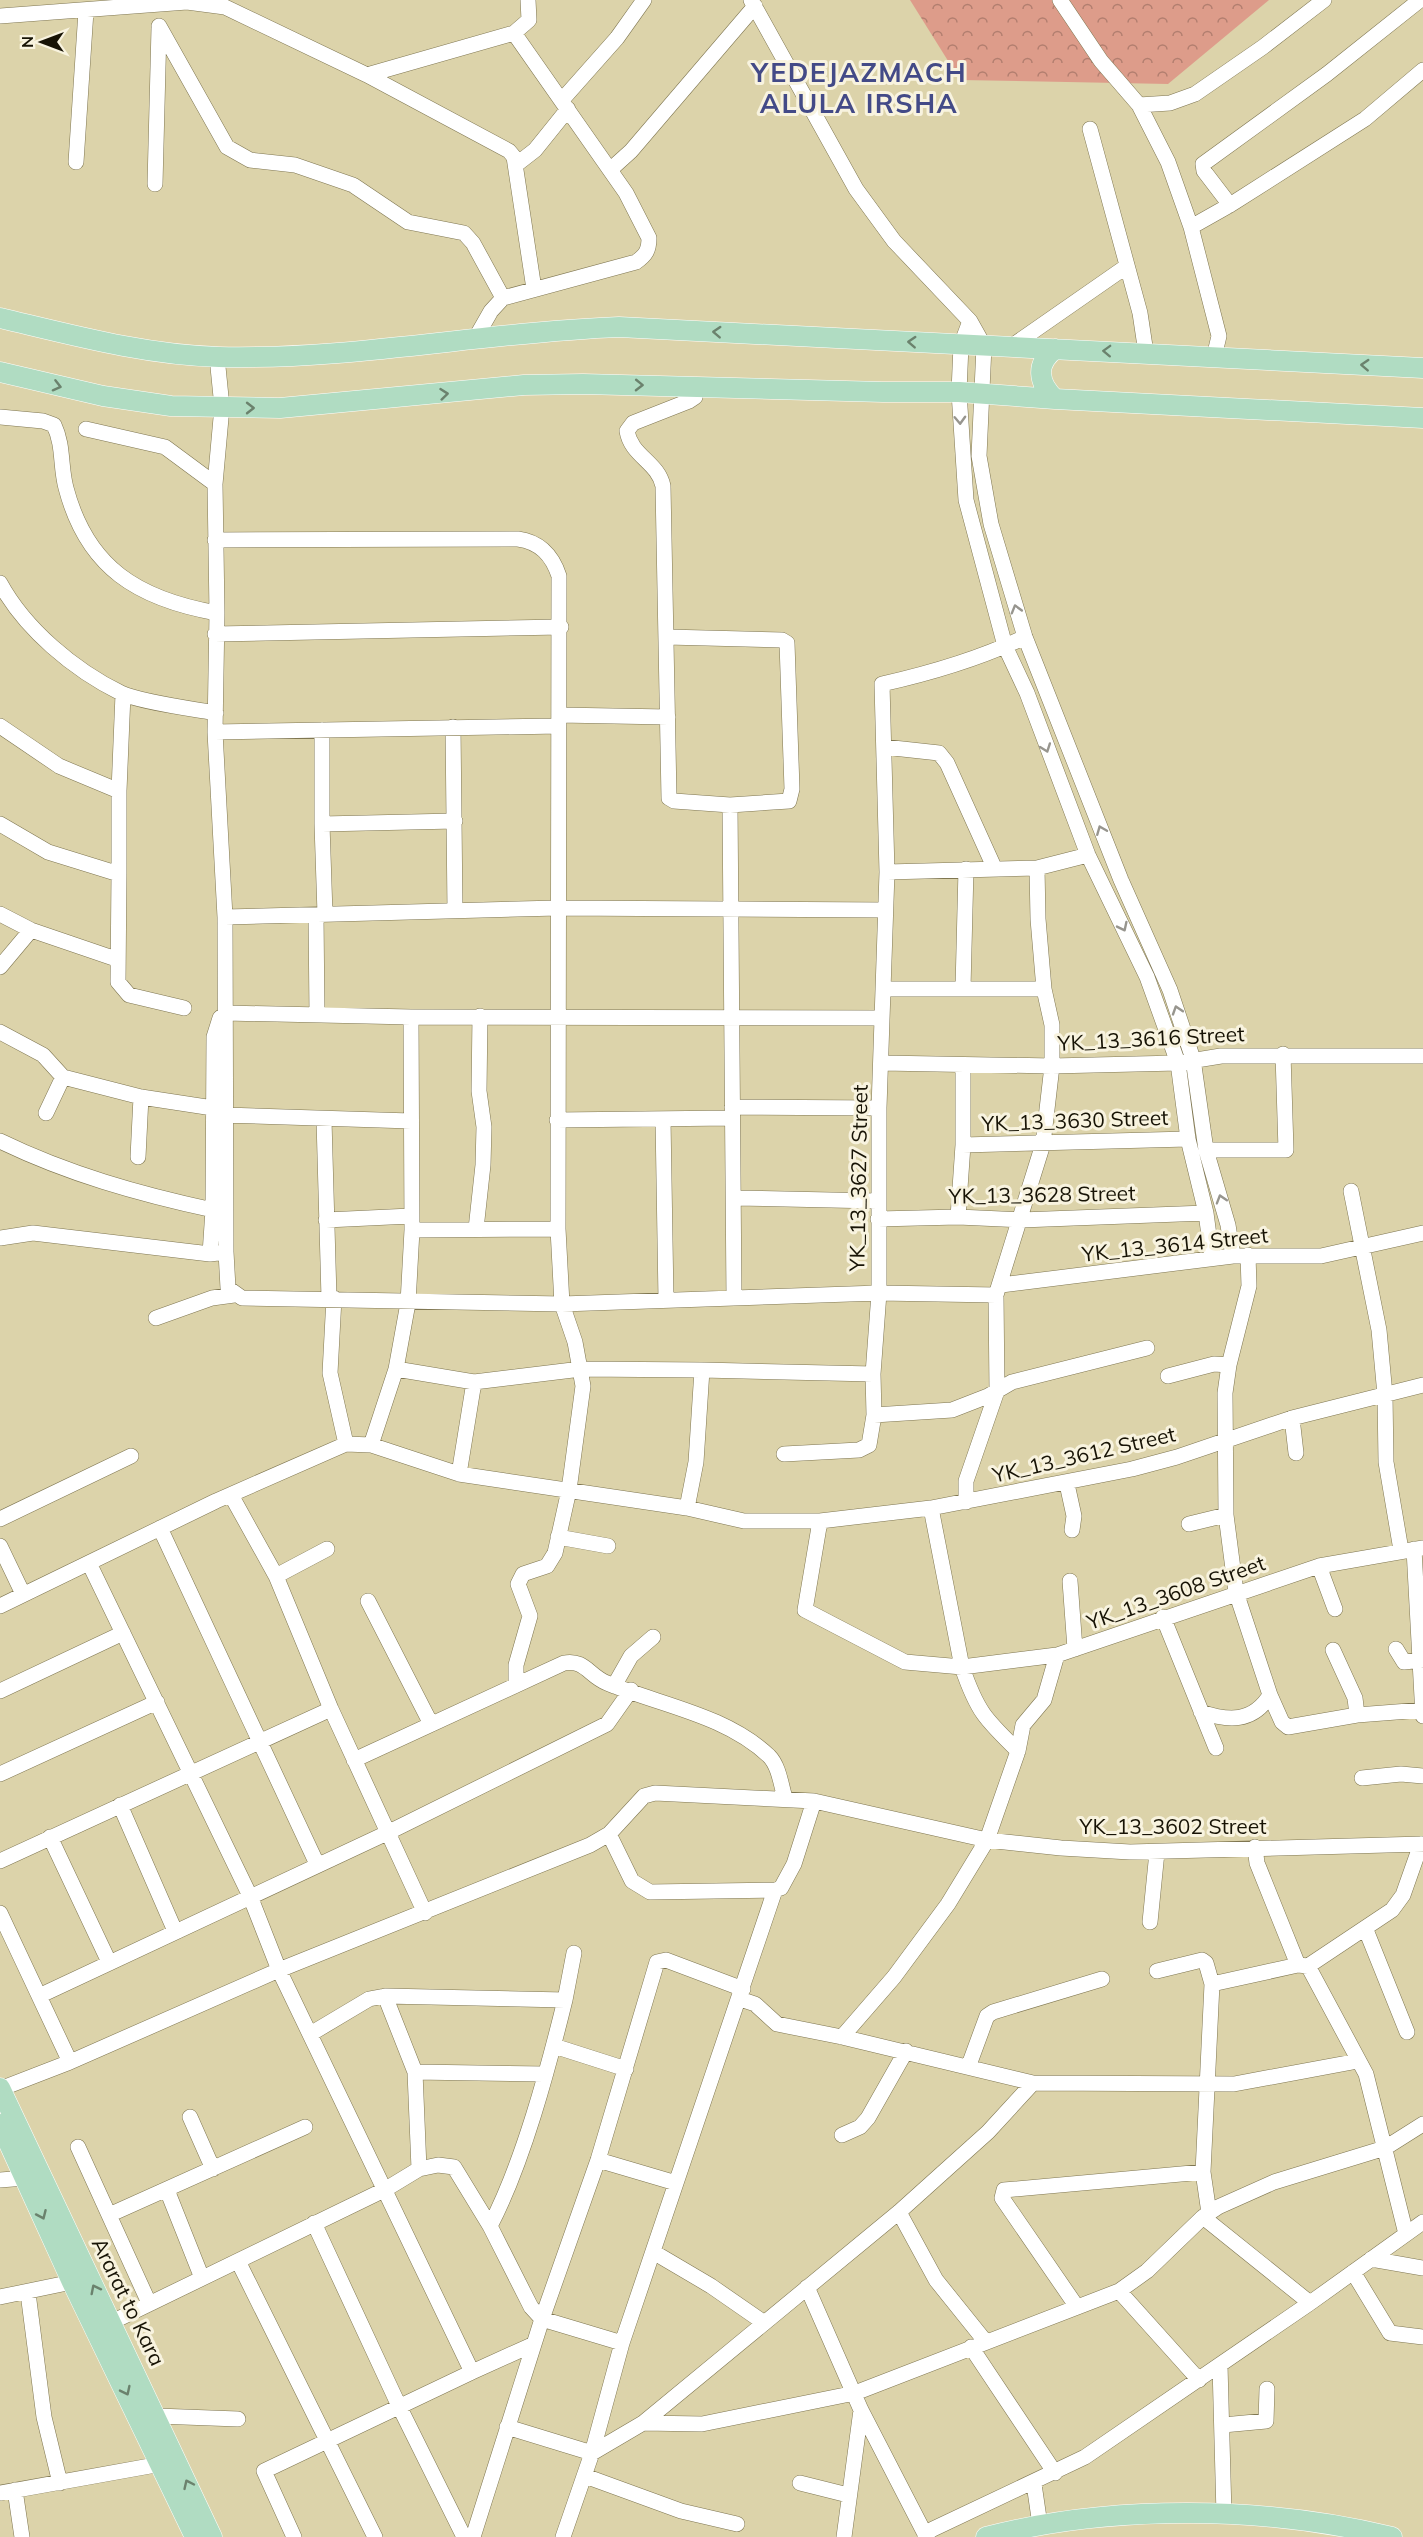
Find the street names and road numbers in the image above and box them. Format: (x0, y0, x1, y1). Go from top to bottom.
street label: YK_13_3616 Street (1056, 1020, 1245, 1056)
street label: YK_13_3627 Street (843, 1084, 873, 1273)
street label: YK_13_3630 Street (980, 1104, 1169, 1136)
street label: YK_13_3628 Street (947, 1179, 1136, 1209)
street label: YK_13_3614 Street (1080, 1221, 1269, 1267)
street label: YK_13_3612 Street (989, 1420, 1178, 1488)
street label: YK_13_3608 Street (1082, 1549, 1268, 1635)
street label: YK_13_3602 Street (1079, 1813, 1266, 1839)
street label: Ararat to Kara (87, 2233, 171, 2370)

